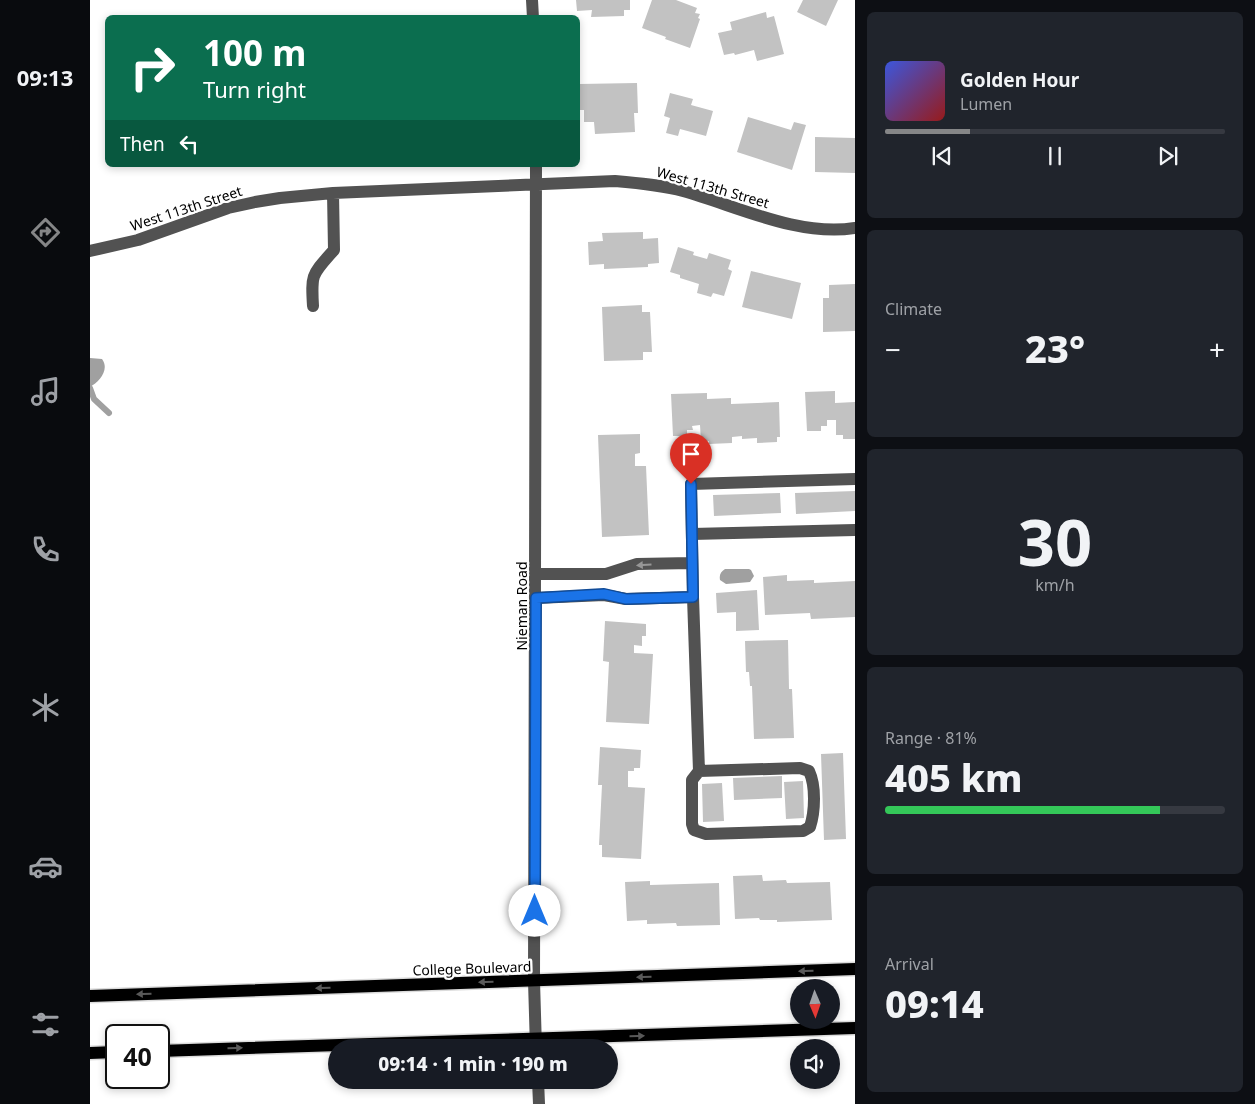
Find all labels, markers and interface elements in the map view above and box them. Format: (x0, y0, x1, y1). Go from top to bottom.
text: 100 m (203, 29, 306, 76)
icon: right (120, 35, 185, 100)
text: 09:13 (17, 62, 73, 92)
text: Golden Hour (960, 67, 1079, 93)
text: Turn right (203, 74, 306, 104)
text: Lumen (960, 93, 1012, 115)
icon: left (175, 130, 203, 158)
text: Then (120, 131, 165, 157)
icon: previous (928, 142, 956, 170)
icon: pause (1041, 142, 1069, 170)
icon: next (1154, 142, 1182, 170)
street label: West 113th Street (654, 162, 772, 212)
street label: West 113th Street (128, 181, 244, 235)
icon: directions (28, 215, 63, 250)
text: Climate (885, 298, 942, 320)
text: 23° (1025, 322, 1085, 374)
text: − (885, 330, 901, 368)
text: + (1209, 330, 1225, 368)
icon: music (28, 374, 63, 409)
pin (670, 433, 712, 484)
icon: arrive (677, 440, 705, 468)
text: 30 (1018, 497, 1092, 585)
icon: phone (28, 532, 63, 567)
street label: Nieman Road (512, 561, 531, 651)
one-way arrow (635, 561, 651, 569)
text: km/h (1035, 574, 1075, 596)
icon: climate (28, 690, 63, 725)
text: Range · 81% (885, 727, 977, 749)
text: 405 km (885, 751, 1023, 803)
icon: car (28, 849, 63, 884)
position arrow (508, 884, 560, 936)
text: Arrival (885, 953, 934, 975)
street label: College Boulevard (412, 956, 532, 980)
one-way arrow (798, 967, 814, 975)
one-way arrow (636, 973, 652, 981)
text: 09:14 (885, 977, 984, 1029)
one-way arrow (477, 979, 493, 987)
north arrow (790, 979, 840, 1029)
map controls (790, 979, 840, 1089)
one-way arrow (315, 984, 331, 992)
one-way arrow (136, 991, 152, 999)
icon: filters (28, 1007, 63, 1042)
speed limit sign: 40 (105, 1024, 170, 1089)
one-way arrow (629, 1032, 645, 1040)
button: sound (790, 1039, 840, 1089)
one-way arrow (227, 1044, 243, 1052)
text: 09:14 · 1 min · 190 m (378, 1051, 568, 1077)

